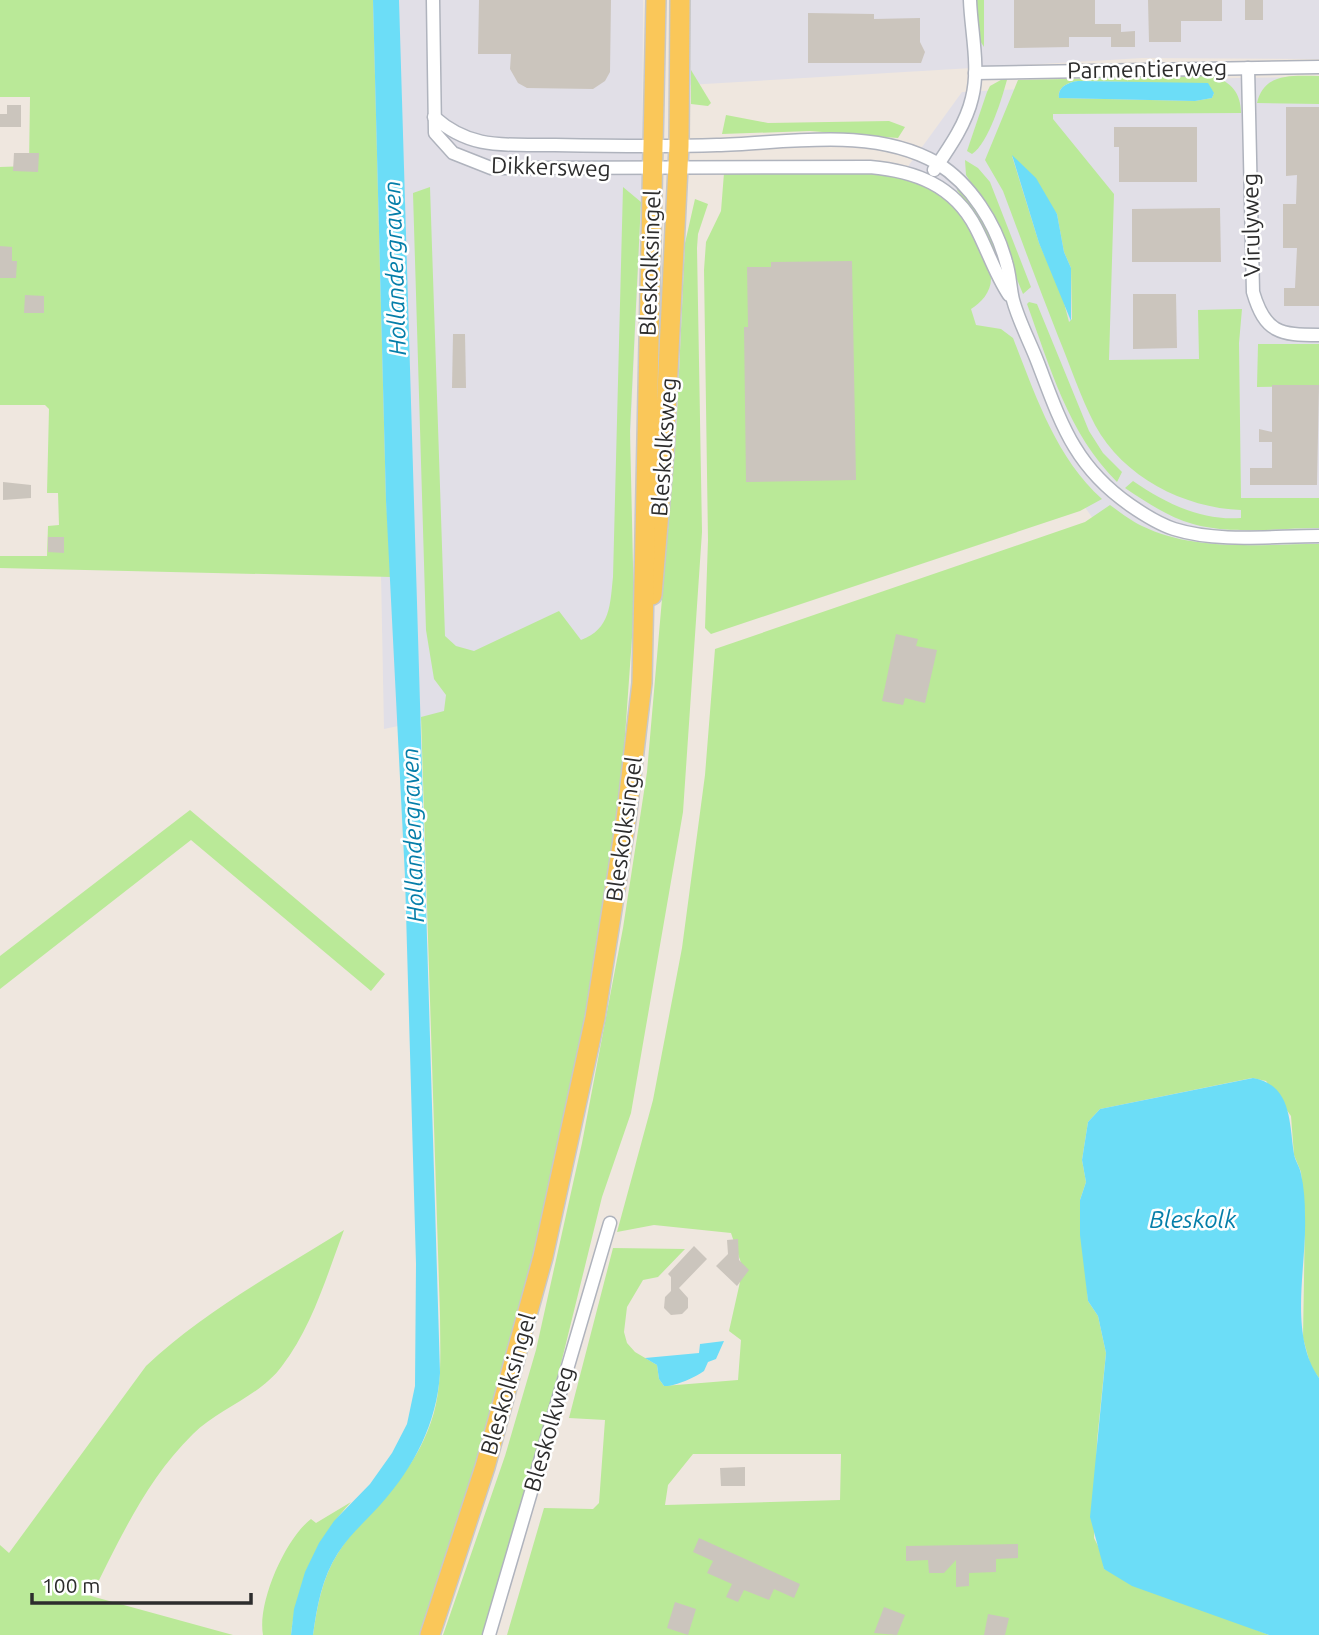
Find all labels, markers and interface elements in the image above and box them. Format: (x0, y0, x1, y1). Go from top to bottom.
street label: Parmentierweg (1067, 55, 1227, 82)
street label: Dikkersweg (491, 152, 611, 181)
street label: Virulyweg (1237, 173, 1264, 277)
water label: Hollandergraven (378, 180, 411, 356)
street label: Bleskolksingel (634, 189, 665, 336)
street label: Bleskolksweg (646, 377, 681, 517)
water label: Hollandergraven (396, 747, 429, 923)
street label: Bleskolksingel (601, 755, 646, 903)
water label: Bleskolk (1149, 1206, 1237, 1233)
street label: Bleskolksingel (475, 1310, 540, 1458)
street label: Bleskolkweg (519, 1363, 578, 1494)
scale bar (32, 1562, 250, 1606)
text: 100 m (42, 1573, 100, 1597)

